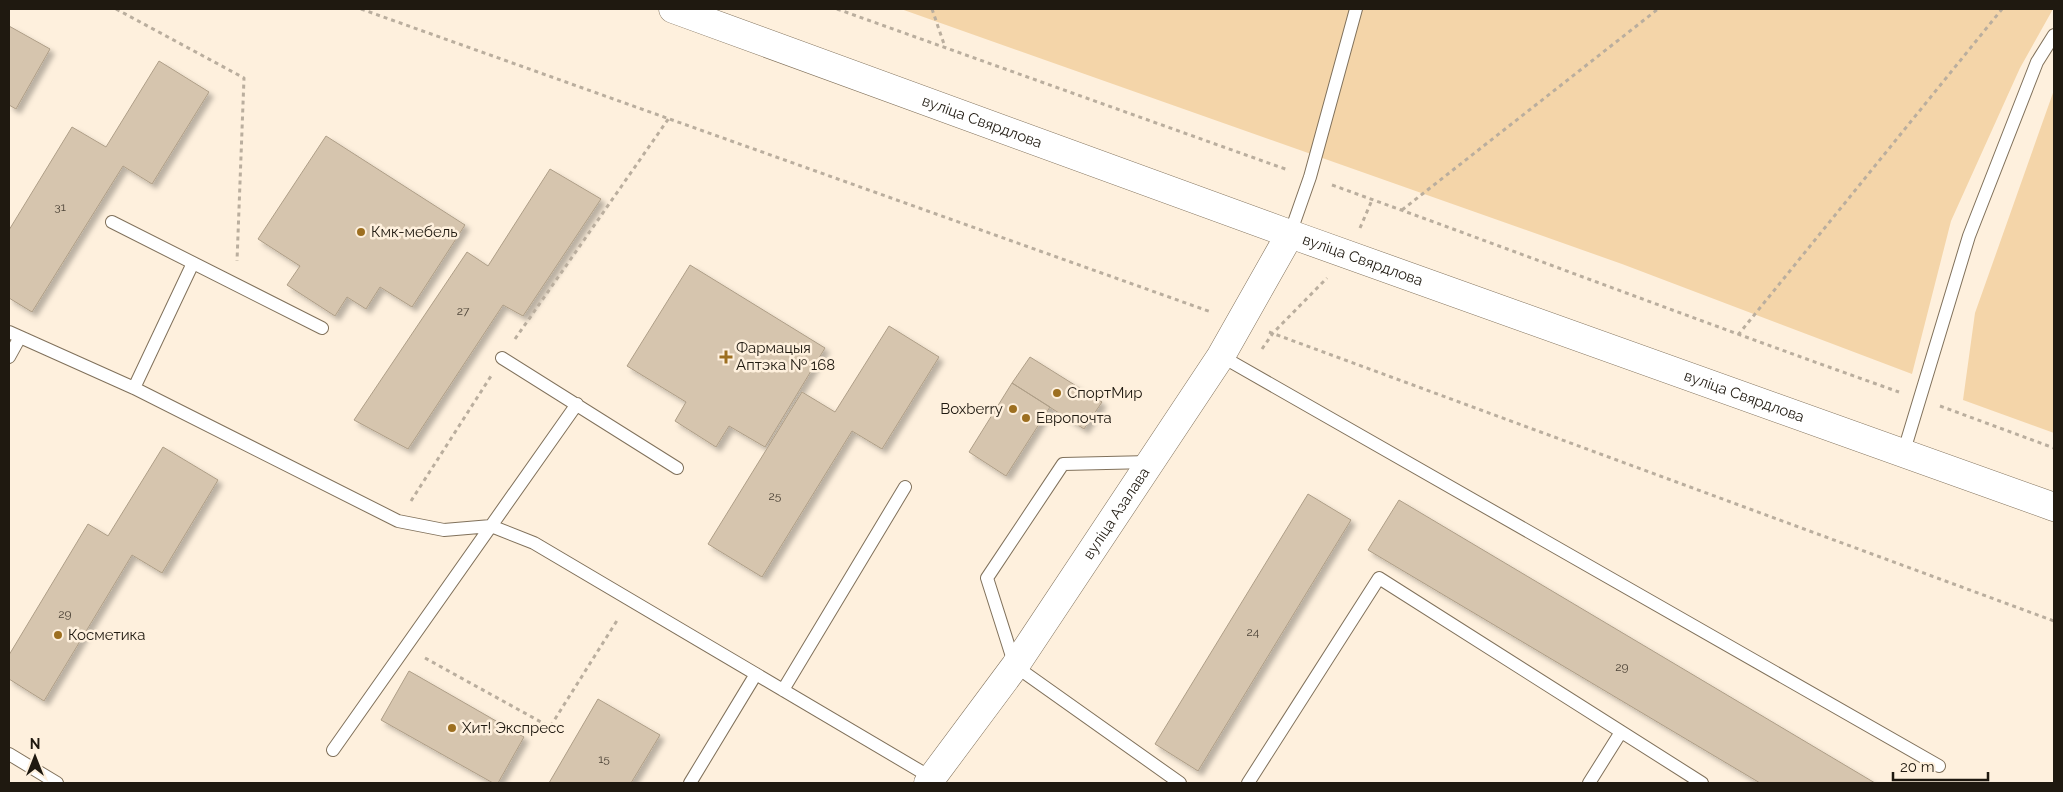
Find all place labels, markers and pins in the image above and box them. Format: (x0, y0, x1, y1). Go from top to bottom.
place label: Кмк-мебель (371, 223, 458, 241)
marker: Кмк-мебель (355, 226, 367, 238)
place label: Фармацыя Аптэка № 168 (736, 339, 835, 374)
marker: Фармацыя Аптэка № 168 (720, 351, 732, 363)
place label: СпортМир (1067, 384, 1142, 402)
marker: СпортМир (1051, 387, 1063, 399)
place label: Boxberry (940, 400, 1003, 418)
marker: Boxberry (1007, 403, 1019, 415)
place label: Европочта (1036, 409, 1112, 427)
marker: Европочта (1020, 412, 1032, 424)
place label: Косметика (68, 626, 146, 644)
marker: Косметика (52, 629, 64, 641)
place label: Хит! Экспресс (462, 719, 564, 737)
marker: Хит! Экспресс (446, 722, 458, 734)

